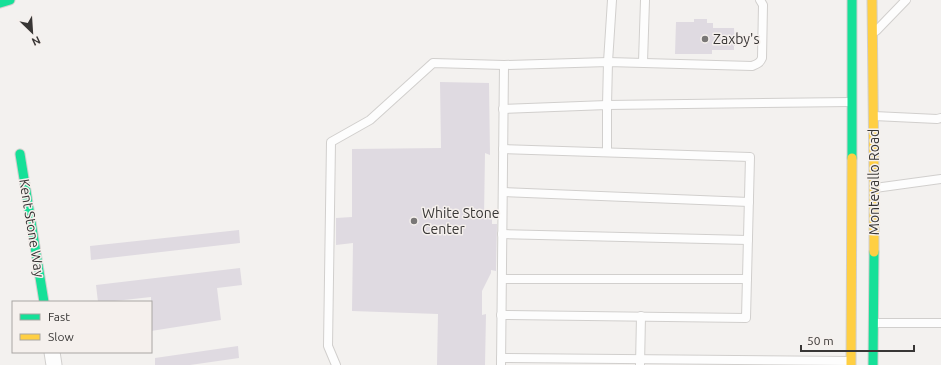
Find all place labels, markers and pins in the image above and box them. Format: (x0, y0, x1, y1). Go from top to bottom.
place label: Zaxby's (713, 31, 760, 47)
marker: Zaxby's (700, 34, 710, 44)
place label: White Stone Center (422, 205, 499, 237)
marker: White Stone Center (409, 216, 419, 226)

